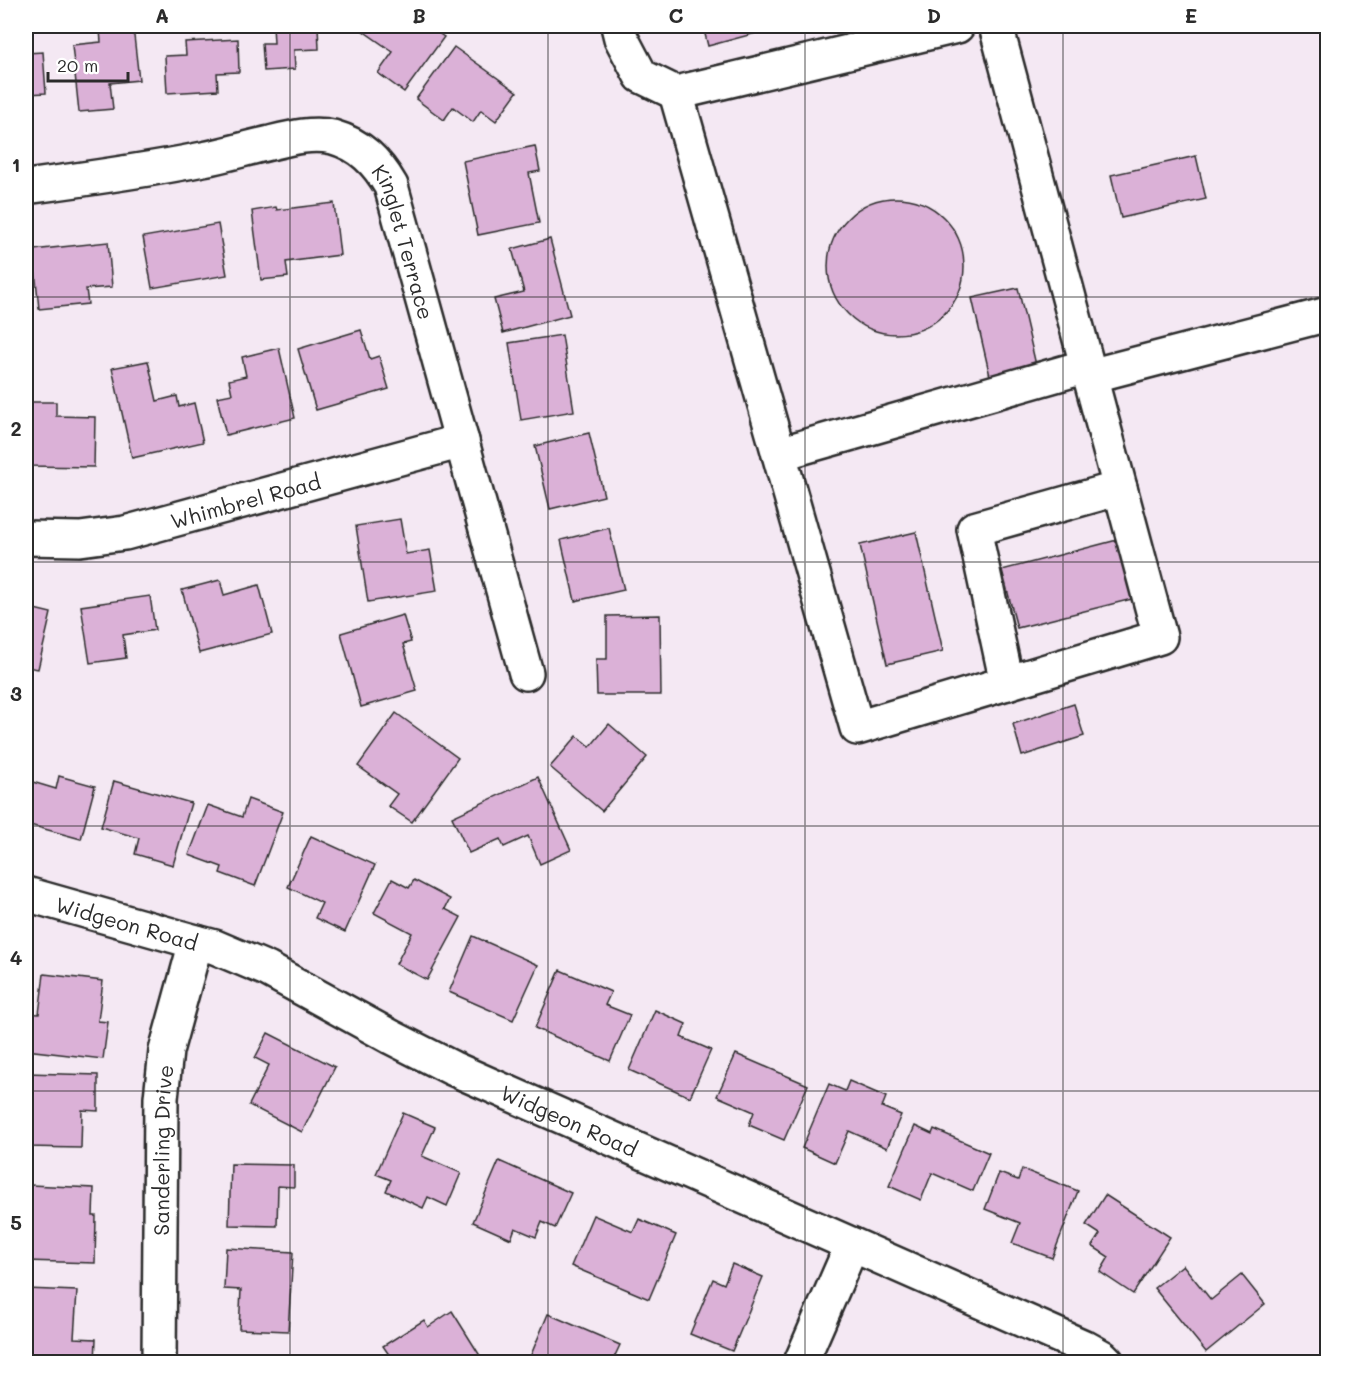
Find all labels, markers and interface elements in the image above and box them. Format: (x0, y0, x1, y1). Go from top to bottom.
text: A (155, 2, 169, 28)
text: B (412, 2, 426, 28)
text: C (669, 2, 684, 28)
text: D (927, 2, 941, 28)
text: E (1185, 2, 1197, 28)
scale bar (48, 45, 128, 83)
text: 20 m (57, 53, 98, 77)
text: 1 (12, 151, 20, 177)
street label: Kinglet Terrace (367, 158, 441, 322)
text: 2 (10, 415, 22, 441)
street label: Whimbrel Road (167, 467, 323, 534)
text: 3 (10, 680, 22, 706)
street label: Widgeon Road (53, 890, 201, 955)
text: 4 (10, 944, 23, 970)
street label: Sanderling Drive (146, 1063, 178, 1236)
street label: Widgeon Road (497, 1078, 642, 1162)
text: 5 (10, 1209, 22, 1235)

